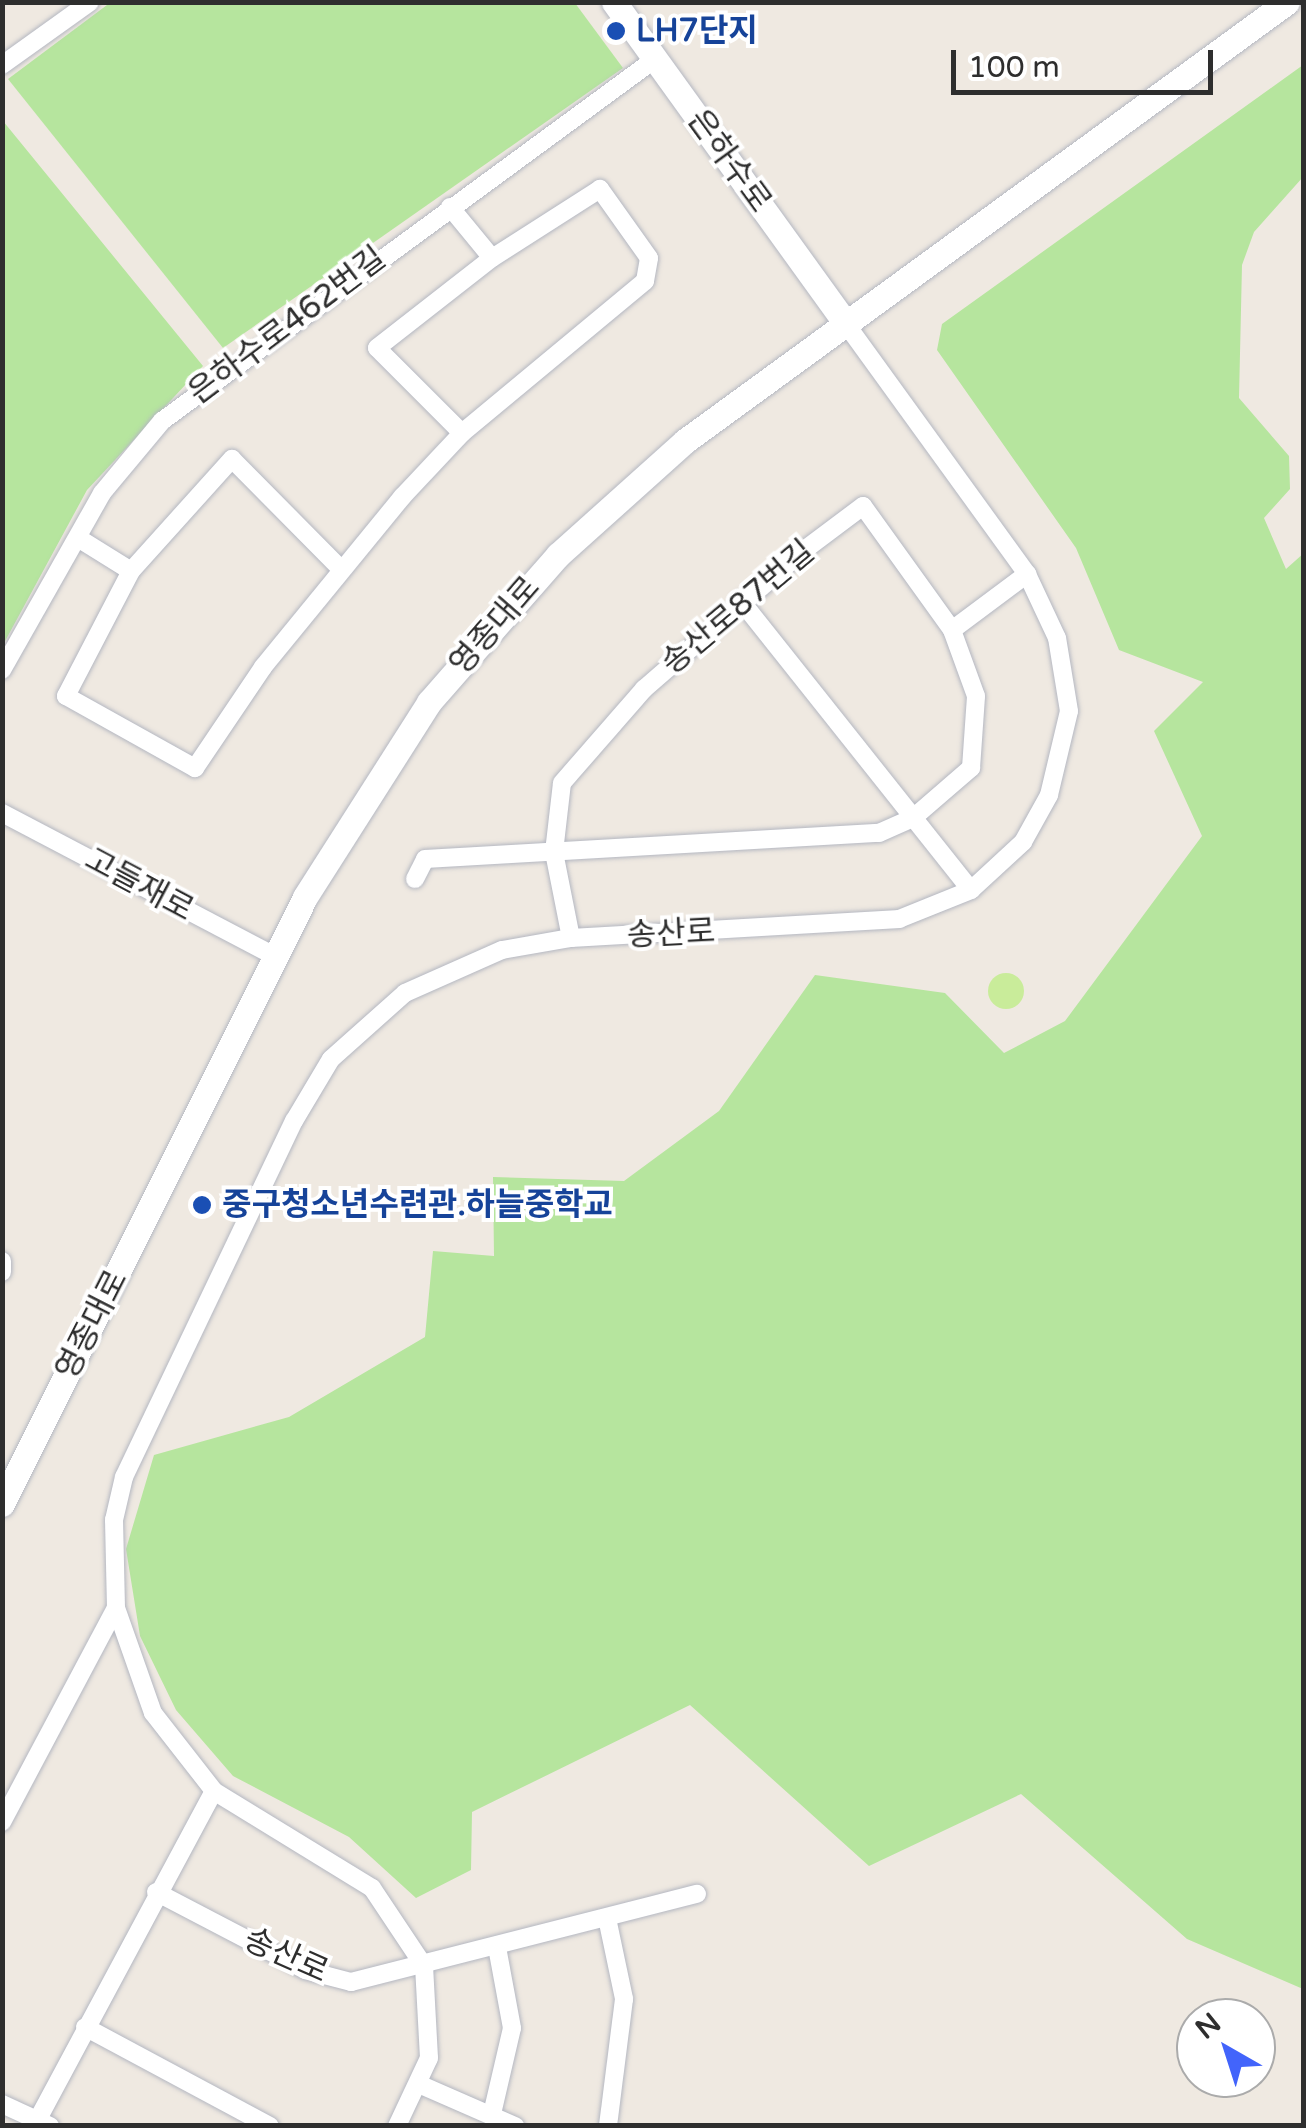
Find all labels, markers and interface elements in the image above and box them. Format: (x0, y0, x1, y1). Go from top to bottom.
place label: LH7단지 (636, 12, 758, 50)
marker: LH7단지 (605, 20, 627, 42)
scale bar (956, 30, 1218, 92)
text: 100 m (968, 49, 1060, 86)
street label: 은하수로 (679, 102, 779, 220)
street label: 은하수로462번길 (181, 239, 393, 413)
street label: 송산로87번길 (654, 533, 822, 683)
street label: 영종대로 (442, 569, 548, 683)
street label: 고들재로 (78, 840, 200, 930)
street label: 송산로 (626, 913, 716, 955)
place label: 중구청소년수련관.하늘중학교 (222, 1186, 613, 1224)
marker: 중구청소년수련관.하늘중학교 (191, 1194, 213, 1216)
street label: 영종대로 (48, 1264, 136, 1386)
street label: 송산로 (238, 1920, 334, 1992)
north arrow (1176, 1998, 1276, 2098)
text: N (1189, 2006, 1228, 2047)

